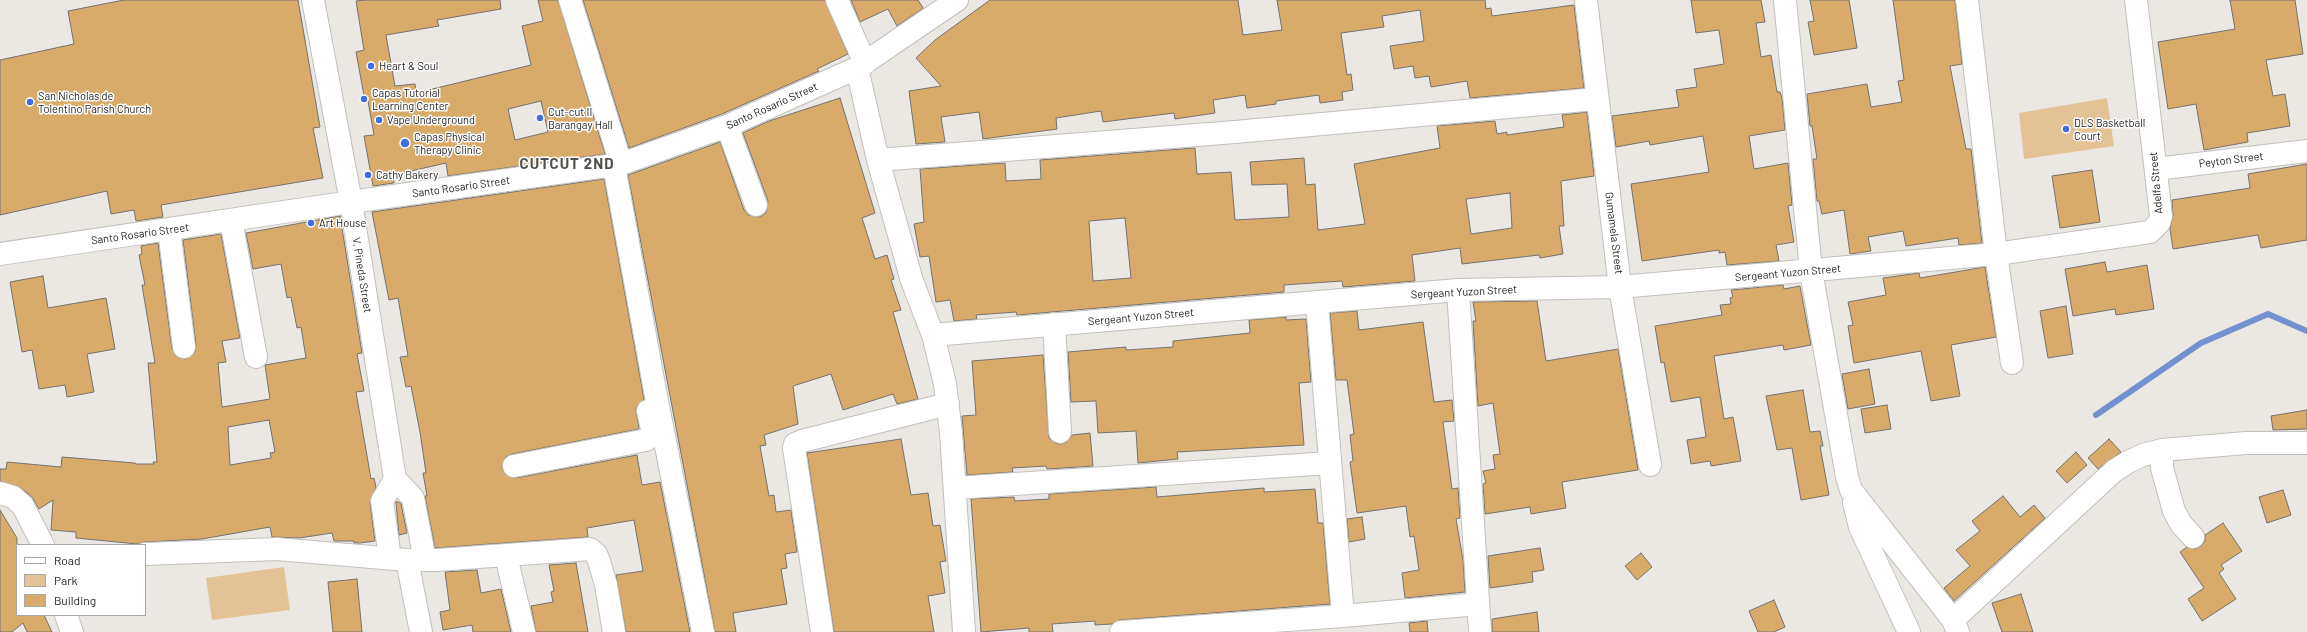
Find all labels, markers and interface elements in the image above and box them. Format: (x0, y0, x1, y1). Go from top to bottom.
place label: Heart & Soul (379, 59, 438, 73)
marker: Heart & Soul (366, 61, 376, 71)
street label: Santo Rosario Street (724, 80, 820, 132)
place label: Capas Tutorial Learning Center (372, 86, 449, 112)
place label: San Nicholas de Tolentino Parish Church (38, 89, 151, 115)
marker: Capas Tutorial Learning Center (359, 94, 369, 104)
marker: San Nicholas de Tolentino Parish Church (25, 97, 35, 107)
place label: Cut-cut II Barangay Hall (548, 105, 613, 131)
place label: Vape Underground (387, 113, 475, 127)
marker: Cut-cut II Barangay Hall (535, 113, 545, 123)
marker: Vape Underground (374, 115, 384, 125)
place label: DLS Basketball Court (2074, 116, 2145, 142)
marker: DLS Basketball Court (2061, 124, 2071, 134)
place label: Capas Physical Therapy Clinic (414, 130, 484, 156)
marker: Capas Physical Therapy Clinic (399, 137, 411, 149)
street label: Peyton Street (2198, 149, 2264, 171)
street label: Adelfa Street (2147, 151, 2165, 215)
district label: CUTCUT 2ND (520, 155, 614, 173)
place label: Cathy Bakery (376, 168, 438, 182)
marker: Cathy Bakery (363, 170, 373, 180)
street label: Santo Rosario Street (411, 174, 511, 200)
street label: Gumamela Street (1602, 191, 1626, 275)
place label: Art House (319, 216, 366, 230)
marker: Art House (306, 218, 316, 228)
street label: Santo Rosario Street (90, 221, 190, 247)
street label: V. Pineda Street (350, 236, 374, 314)
street label: Sergeant Yuzon Street (1734, 262, 1842, 284)
street label: Sergeant Yuzon Street (1410, 283, 1518, 301)
street label: Sergeant Yuzon Street (1087, 306, 1195, 328)
legend (16, 544, 146, 616)
text: Road (54, 553, 81, 567)
text: Park (54, 573, 78, 587)
text: Building (54, 593, 96, 607)

